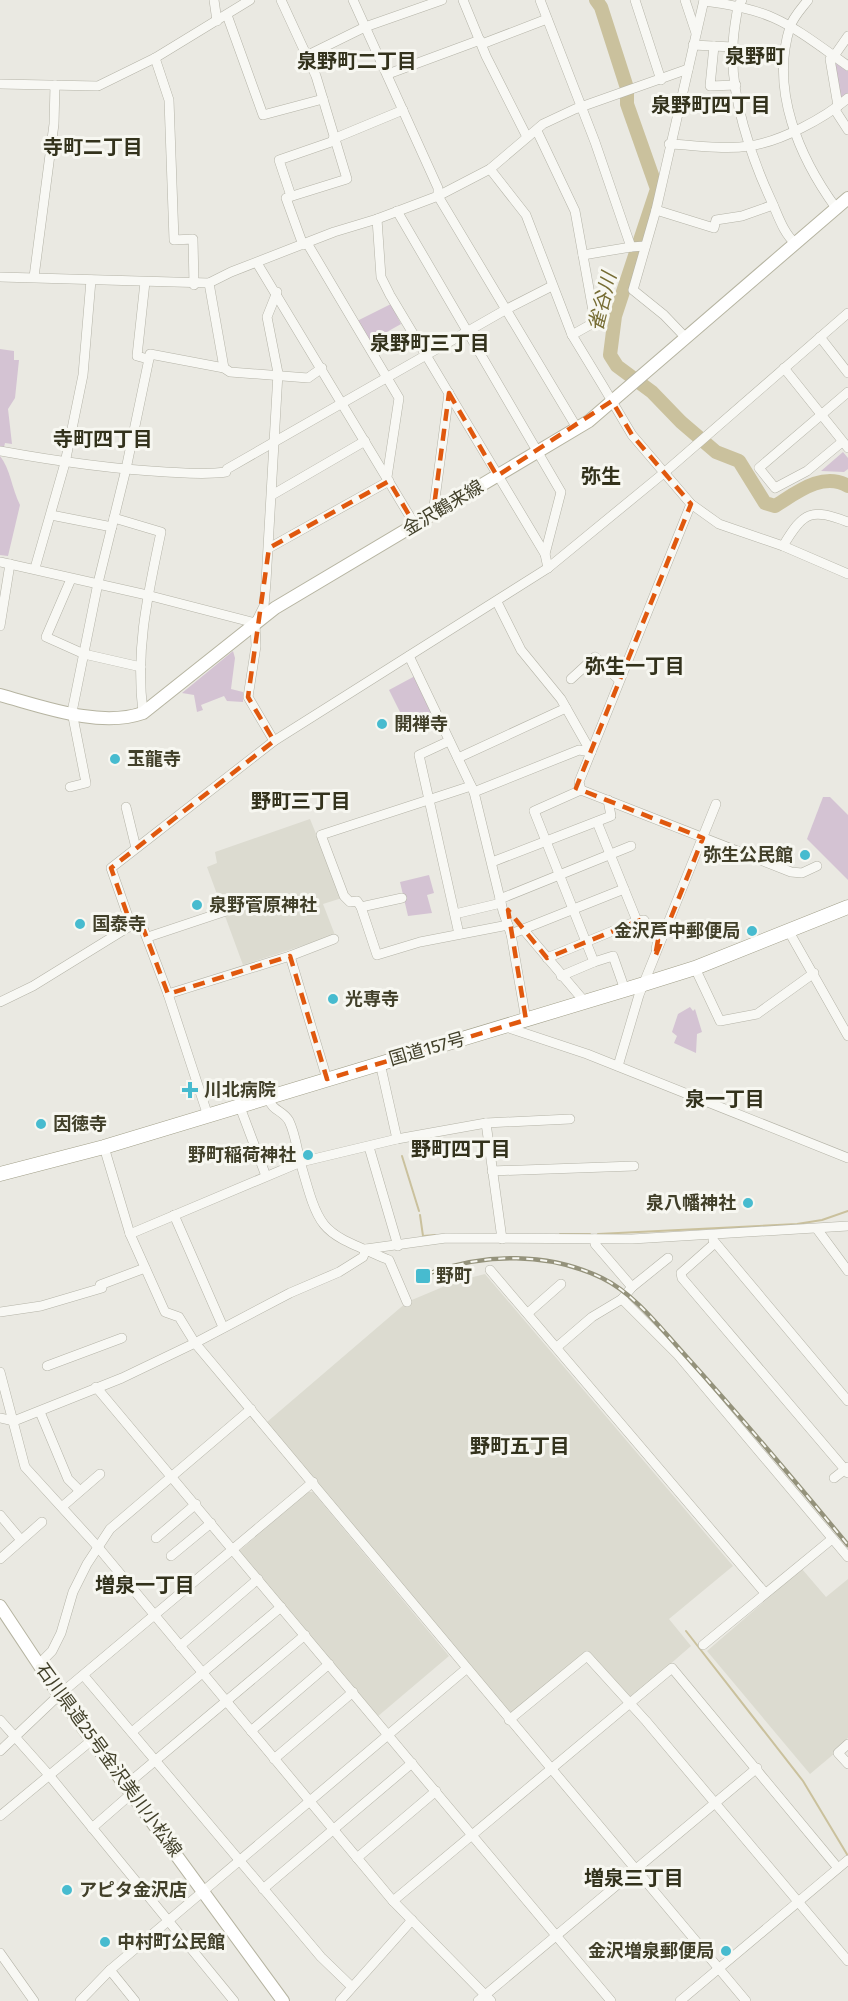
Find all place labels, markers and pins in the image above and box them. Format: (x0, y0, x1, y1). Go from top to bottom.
place label: 開禅寺 (394, 713, 448, 735)
marker: 開禅寺 (375, 717, 389, 731)
place label: 玉龍寺 (127, 748, 181, 770)
marker: 玉龍寺 (108, 752, 122, 766)
place label: 弥生公民館 (703, 844, 793, 866)
marker: 弥生公民館 (798, 848, 812, 862)
place label: 泉野菅原神社 (209, 894, 317, 916)
marker: 泉野菅原神社 (190, 898, 204, 912)
place label: 国泰寺 (92, 913, 146, 935)
marker: 国泰寺 (73, 917, 87, 931)
place label: 金沢芦中郵便局 (614, 920, 740, 942)
marker: 金沢芦中郵便局 (745, 924, 759, 938)
place label: 光専寺 (345, 988, 399, 1010)
marker: 光専寺 (326, 992, 340, 1006)
place label: 川北病院 (204, 1079, 276, 1101)
marker: 川北病院 (181, 1081, 199, 1099)
place label: 因徳寺 (53, 1113, 107, 1135)
marker: 因徳寺 (34, 1117, 48, 1131)
place label: 野町稲荷神社 (188, 1144, 296, 1166)
marker: 野町稲荷神社 (301, 1148, 315, 1162)
place label: 泉八幡神社 (646, 1192, 736, 1214)
marker: 泉八幡神社 (741, 1196, 755, 1210)
place label: 野町 (436, 1265, 472, 1287)
marker: 野町 (414, 1267, 432, 1285)
place label: アピタ金沢店 (79, 1879, 187, 1901)
marker: アピタ金沢店 (60, 1883, 74, 1897)
place label: 中村町公民館 (117, 1931, 225, 1953)
marker: 中村町公民館 (98, 1935, 112, 1949)
place label: 金沢増泉郵便局 (588, 1940, 714, 1962)
marker: 金沢増泉郵便局 (719, 1944, 733, 1958)

